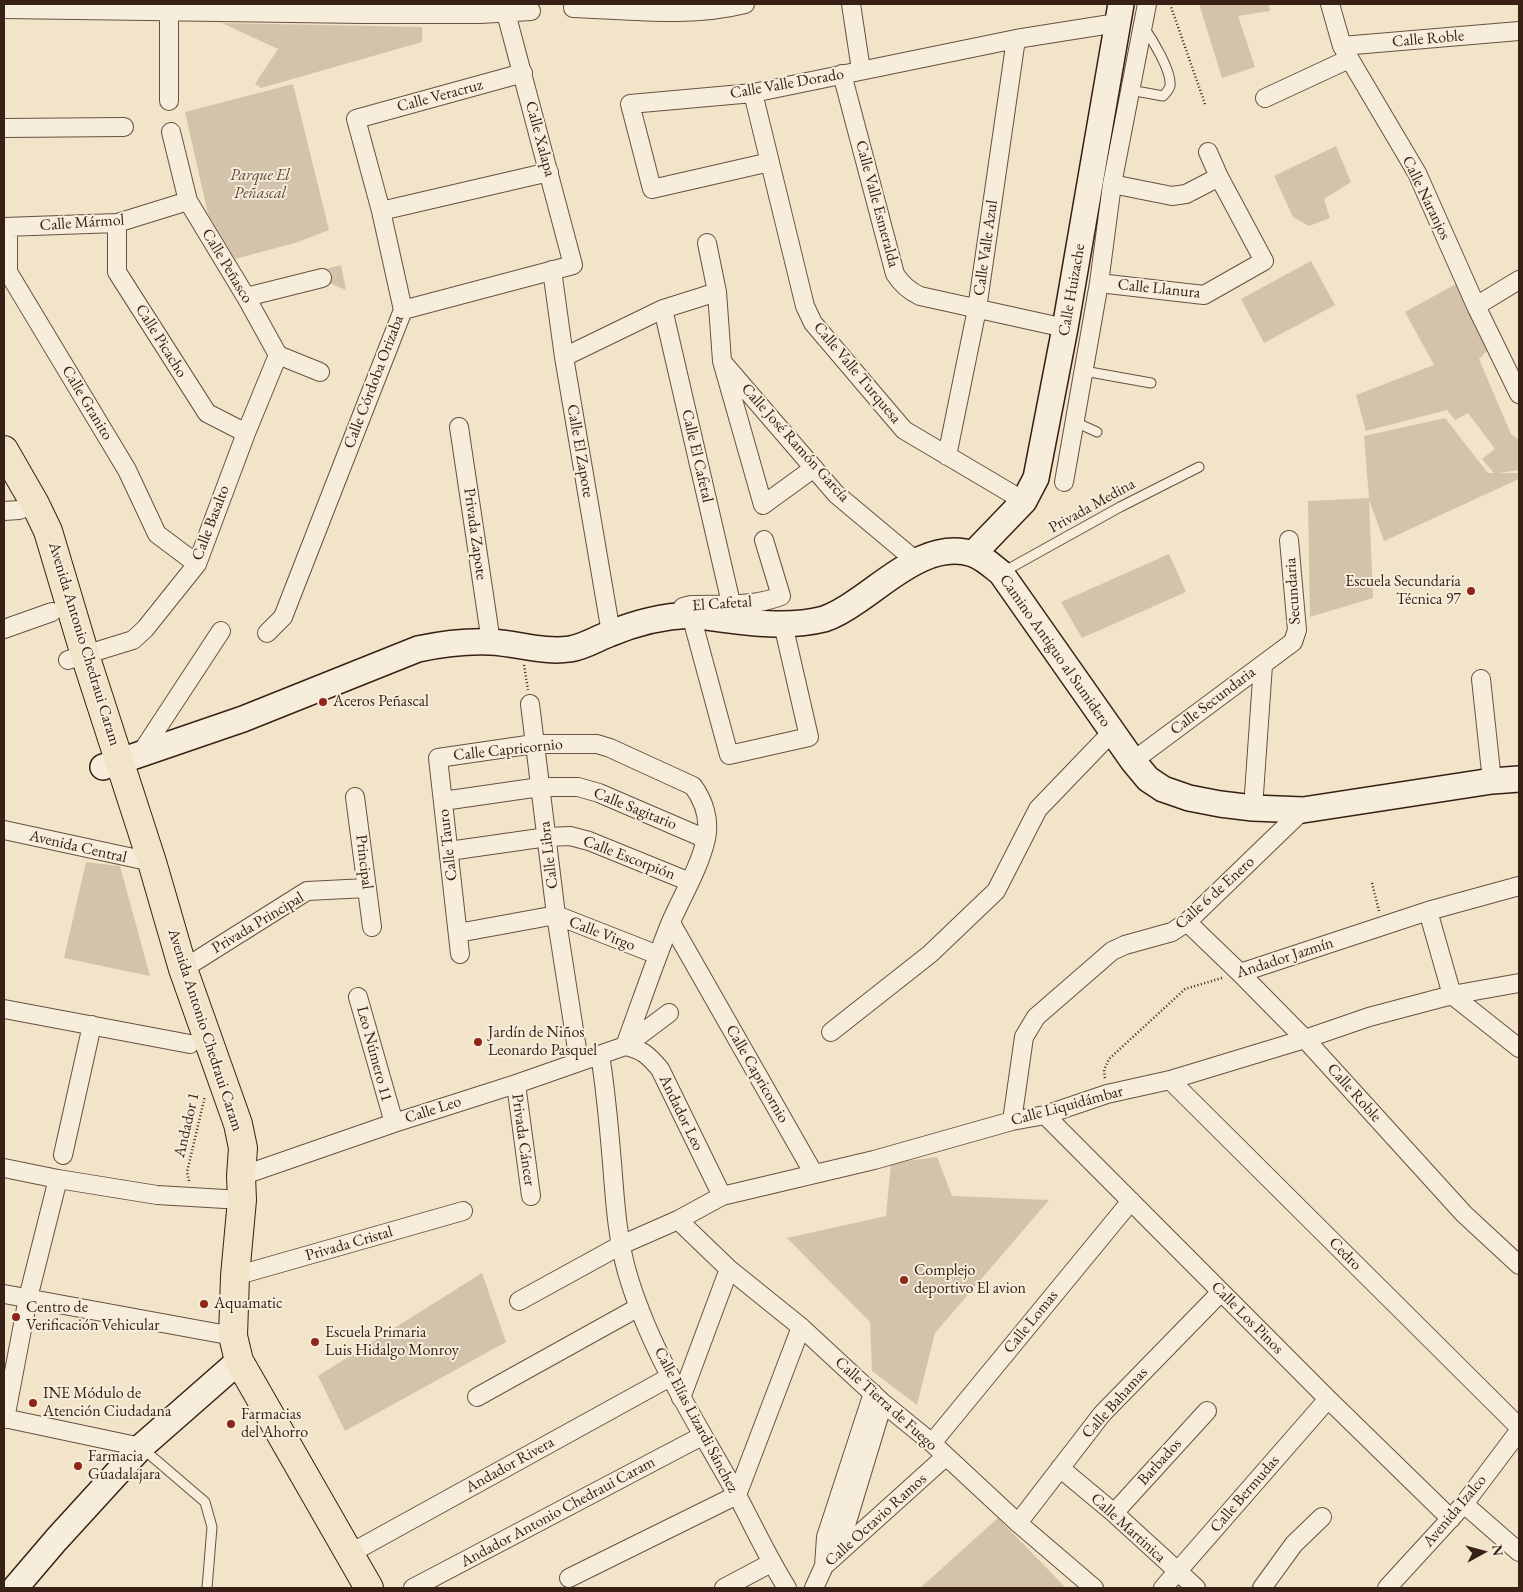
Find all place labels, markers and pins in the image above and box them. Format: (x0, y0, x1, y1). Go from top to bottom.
place label: Escuela Secundaria Técnica 97 (1345, 572, 1461, 610)
marker: Escuela Secundaria Técnica 97 (1465, 585, 1477, 597)
place label: Aceros Peñascal (333, 692, 429, 712)
marker: Aceros Peñascal (317, 696, 329, 708)
place label: Jardín de Niños Leonardo Pasquel (488, 1023, 597, 1061)
marker: Jardín de Niños Leonardo Pasquel (472, 1036, 484, 1048)
place label: Complejo deportivo El avion (914, 1261, 1026, 1299)
marker: Complejo deportivo El avion (898, 1274, 910, 1286)
place label: Aquamatic (214, 1294, 283, 1314)
place label: Centro de Verificación Vehicular (26, 1298, 160, 1336)
marker: Aquamatic (198, 1298, 210, 1310)
marker: Centro de Verificación Vehicular (10, 1311, 22, 1323)
place label: Escuela Primaria Luis Hidalgo Monroy (325, 1323, 459, 1361)
marker: Escuela Primaria Luis Hidalgo Monroy (309, 1336, 321, 1348)
place label: INE Módulo de Atención Ciudadana (43, 1384, 171, 1422)
marker: INE Módulo de Atención Ciudadana (27, 1397, 39, 1409)
place label: Farmacias del Ahorro (241, 1405, 308, 1443)
marker: Farmacias del Ahorro (225, 1418, 237, 1430)
place label: Farmacia Guadalajara (88, 1447, 161, 1485)
marker: Farmacia Guadalajara (72, 1460, 84, 1472)

